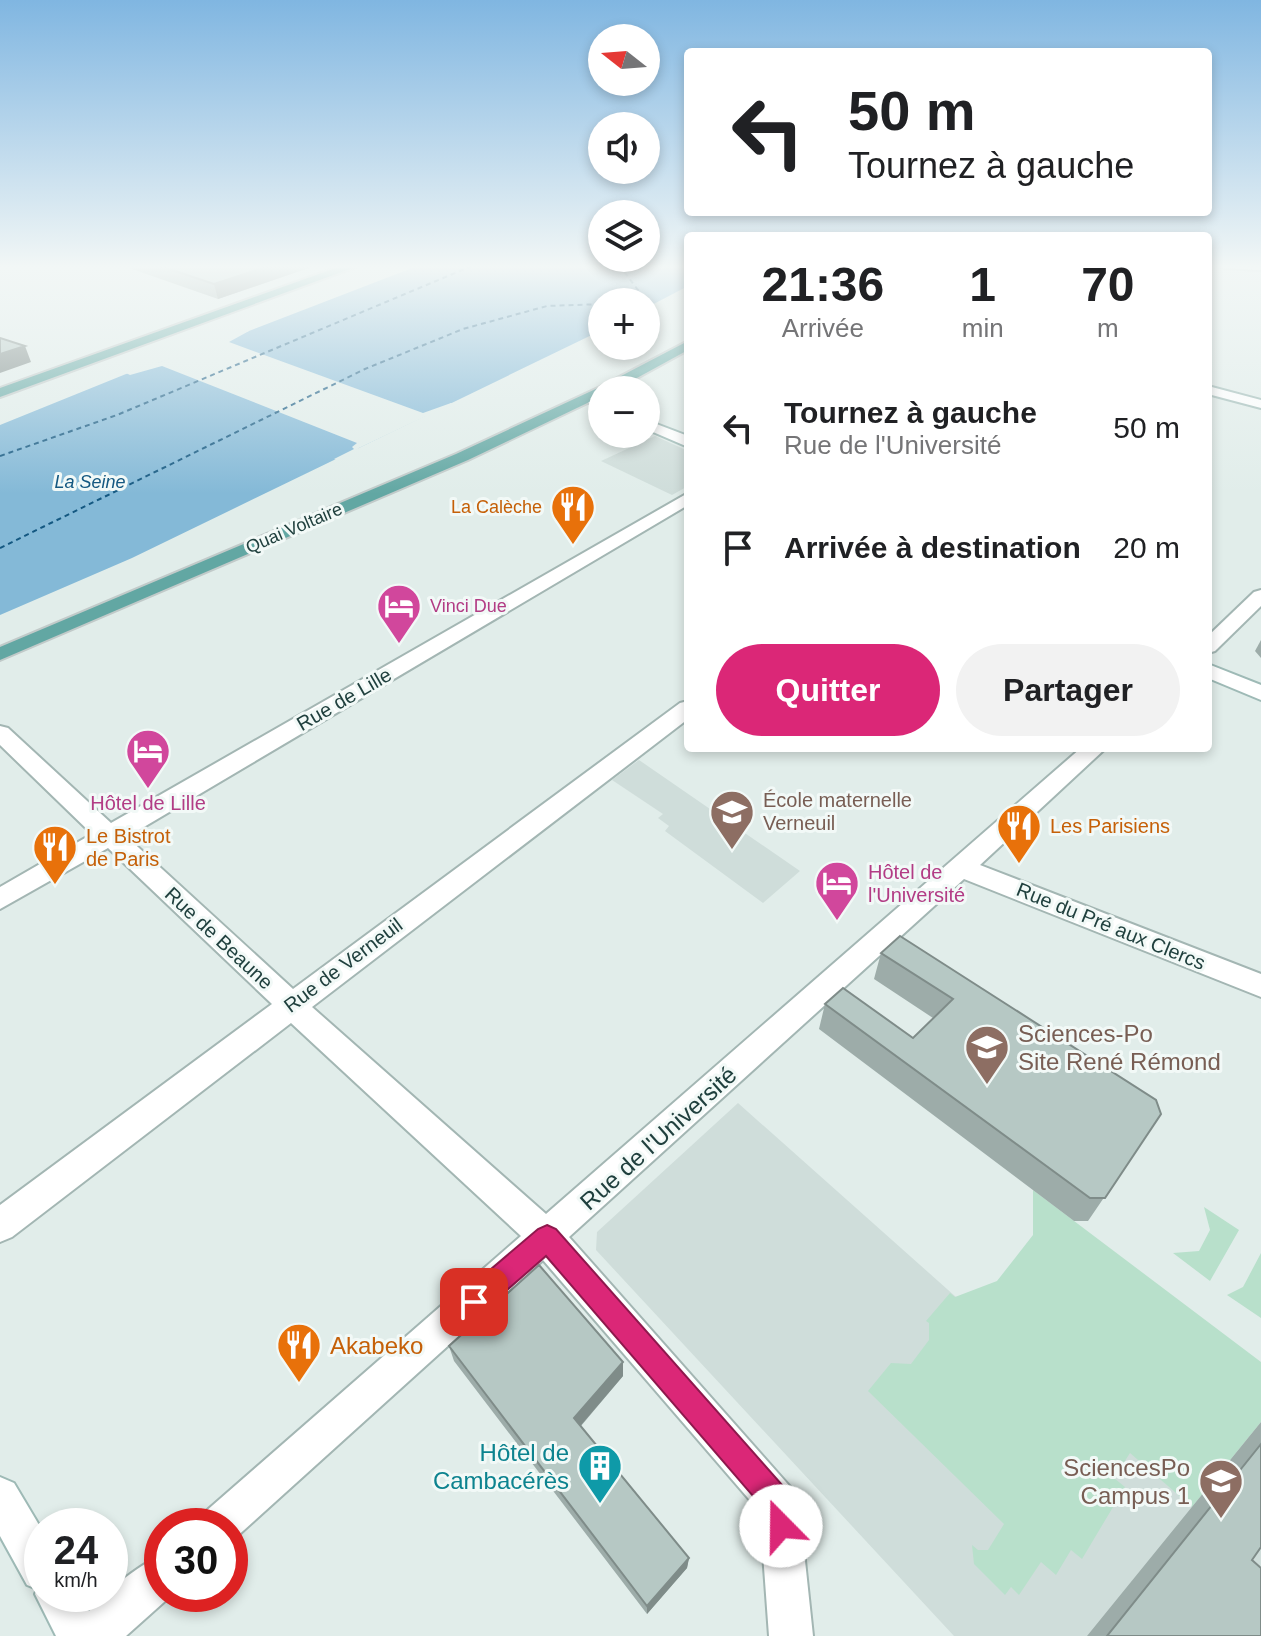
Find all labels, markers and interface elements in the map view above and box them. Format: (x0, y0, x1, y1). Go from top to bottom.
north arrow (588, 24, 660, 96)
map controls (588, 24, 660, 448)
text: 50 m (848, 79, 976, 142)
icon: left (716, 80, 820, 184)
button: sound (588, 112, 660, 184)
text: Tournez à gauche (848, 145, 1134, 186)
button: layers (588, 200, 660, 272)
text: 21:36 (761, 258, 884, 311)
text: 1 (969, 258, 996, 311)
text: 70 (1081, 258, 1135, 311)
button: + (588, 288, 660, 360)
text: Arrivée (782, 313, 864, 343)
text: min (962, 313, 1004, 343)
text: m (1097, 313, 1119, 343)
button: − (588, 376, 660, 448)
text: Tournez à gauche (784, 396, 1037, 429)
icon: left (716, 406, 760, 450)
text: 50 m (1113, 411, 1180, 444)
text: Rue de l'Université (784, 430, 1001, 460)
water label: La Seine (54, 472, 126, 492)
restaurant icon: La Calèche (549, 483, 597, 546)
place label: La Calèche (451, 497, 542, 517)
street label: Quai Voltaire (243, 499, 345, 557)
icon: arrive (716, 526, 760, 570)
text: Arrivée à destination (784, 531, 1081, 564)
text: 20 m (1113, 531, 1180, 564)
hotel icon: Vinci Due (375, 582, 423, 645)
place label: Vinci Due (430, 596, 507, 616)
button: Quitter (716, 644, 940, 736)
button: Partager (956, 644, 1180, 736)
street label: Rue de Lille (293, 663, 395, 735)
hotel icon: Hôtel de Lille (124, 727, 172, 790)
school or university icon: École maternelle Verneuil (708, 788, 756, 851)
place label: École maternelle Verneuil (763, 789, 912, 834)
place label: Hôtel de Lille (90, 792, 206, 814)
restaurant icon: Les Parisiens (995, 802, 1043, 865)
place label: Les Parisiens (1050, 815, 1170, 837)
restaurant icon: Le Bistrot de Paris (31, 823, 79, 886)
place label: Le Bistrot de Paris (86, 825, 171, 870)
hotel icon: Hôtel de l'Université (813, 859, 861, 922)
place label: Hôtel de l'Université (868, 861, 965, 906)
street label: Rue du Pré aux Clercs (1014, 878, 1208, 974)
street label: Rue de Beaune (161, 883, 277, 993)
street label: Rue de Verneuil (280, 913, 406, 1017)
place label: Sciences-Po Site René Rémond (1018, 1020, 1221, 1075)
school or university icon: Sciences-Po Site René Rémond (963, 1023, 1011, 1086)
street label: Rue de l'Université (574, 1061, 742, 1215)
pin (440, 1268, 508, 1336)
icon: arrive (452, 1280, 496, 1324)
restaurant icon: Akabeko (275, 1321, 323, 1384)
place label: Akabeko (330, 1332, 423, 1359)
place label: Hôtel de Cambacérès (433, 1439, 569, 1494)
building icon: Hôtel de Cambacérès (576, 1442, 624, 1505)
place label: SciencesPo Campus 1 (1063, 1454, 1190, 1509)
school or university icon: SciencesPo Campus 1 (1197, 1457, 1245, 1520)
position arrow (739, 1484, 823, 1568)
speed limit sign: 30 (144, 1508, 248, 1612)
text: 24 (54, 1528, 98, 1572)
text: km/h (54, 1569, 98, 1591)

